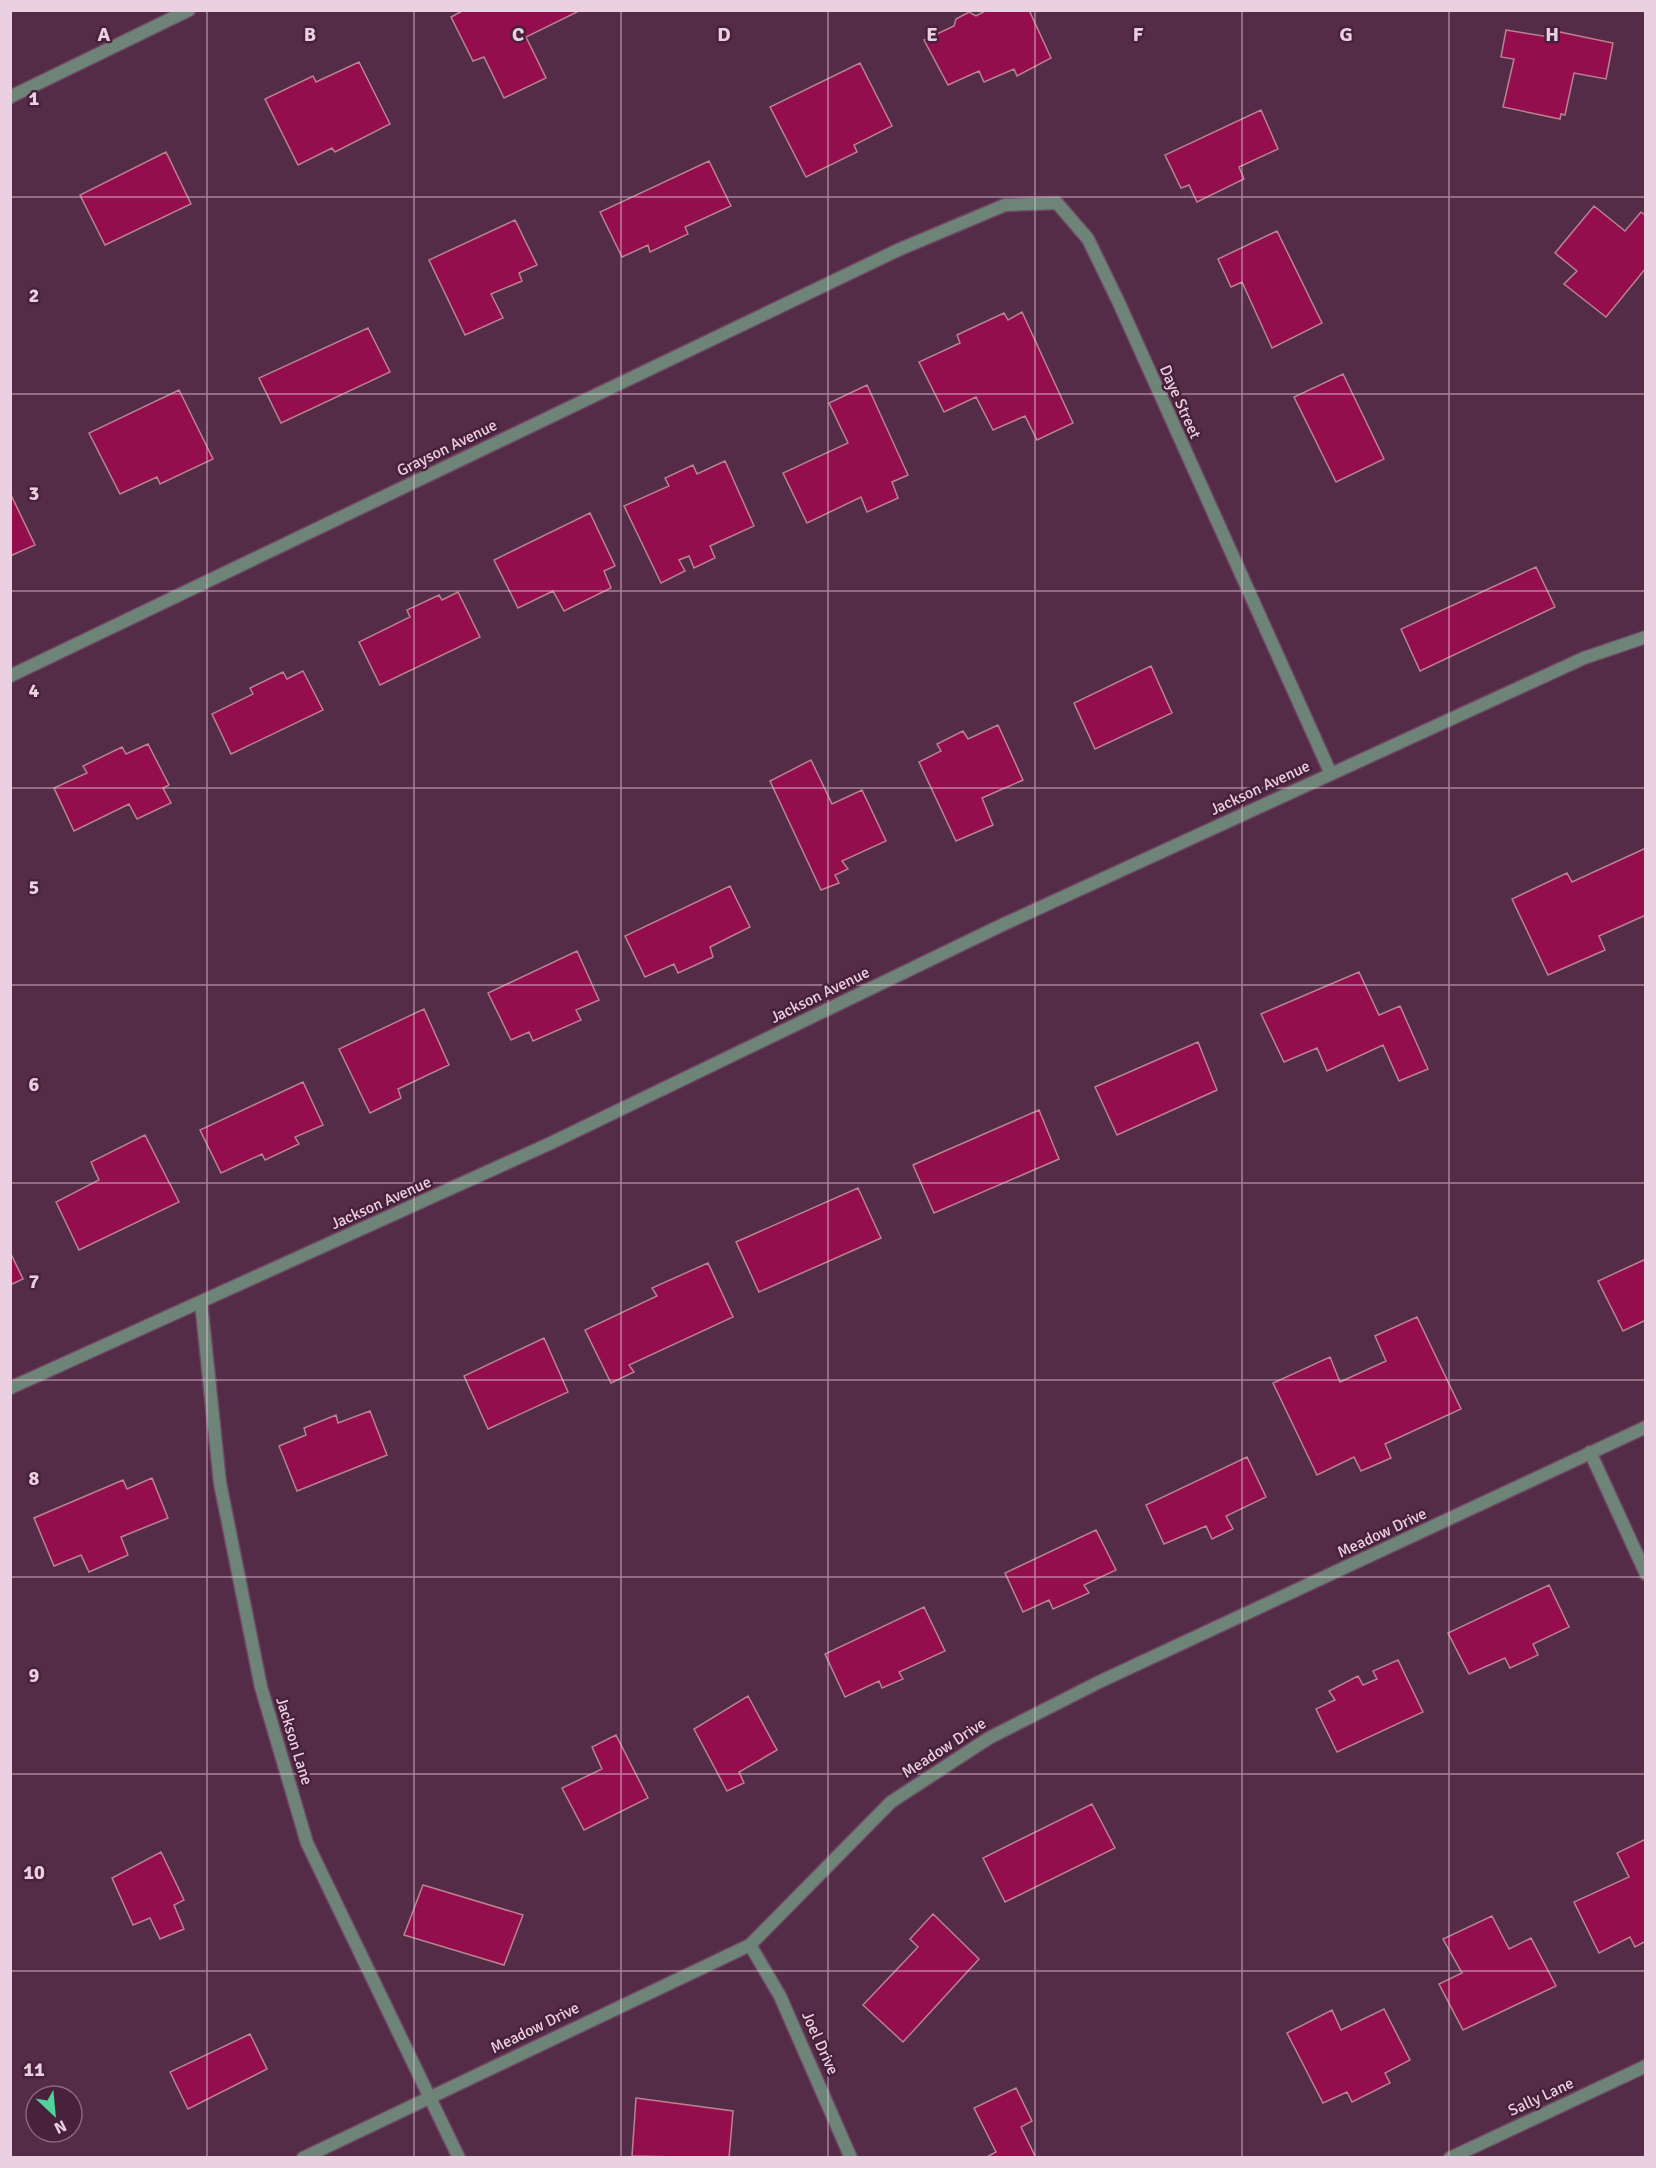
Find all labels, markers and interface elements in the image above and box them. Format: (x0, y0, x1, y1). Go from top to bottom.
text: A (98, 22, 111, 47)
text: B (304, 22, 316, 47)
text: C (512, 22, 524, 47)
text: D (717, 22, 731, 47)
text: E (926, 22, 938, 47)
text: F (1133, 22, 1144, 47)
text: G (1339, 22, 1353, 47)
text: H (1545, 22, 1559, 47)
text: 1 (29, 86, 40, 111)
text: 2 (29, 283, 39, 308)
street label: Daye Street (1155, 362, 1205, 442)
street label: Grayson Avenue (394, 415, 500, 481)
text: 3 (29, 481, 39, 506)
text: 4 (29, 678, 40, 703)
street label: Jackson Avenue (1207, 756, 1313, 820)
text: 5 (29, 875, 39, 900)
street label: Jackson Avenue (767, 962, 873, 1028)
text: 6 (29, 1072, 40, 1097)
street label: Jackson Avenue (328, 1172, 434, 1234)
text: 7 (29, 1269, 40, 1294)
text: 8 (29, 1466, 40, 1491)
street label: Meadow Drive (1334, 1504, 1430, 1562)
text: 9 (29, 1663, 40, 1688)
street label: Jackson Lane (271, 1695, 317, 1787)
street label: Meadow Drive (898, 1713, 990, 1783)
text: 10 (23, 1860, 45, 1885)
street label: Meadow Drive (487, 1998, 583, 2058)
street label: Joel Drive (797, 2008, 843, 2078)
text: 11 (23, 2057, 45, 2082)
street label: Sally Lane (1505, 2073, 1577, 2121)
north arrow (24, 2084, 84, 2144)
text: N (51, 2115, 70, 2138)

